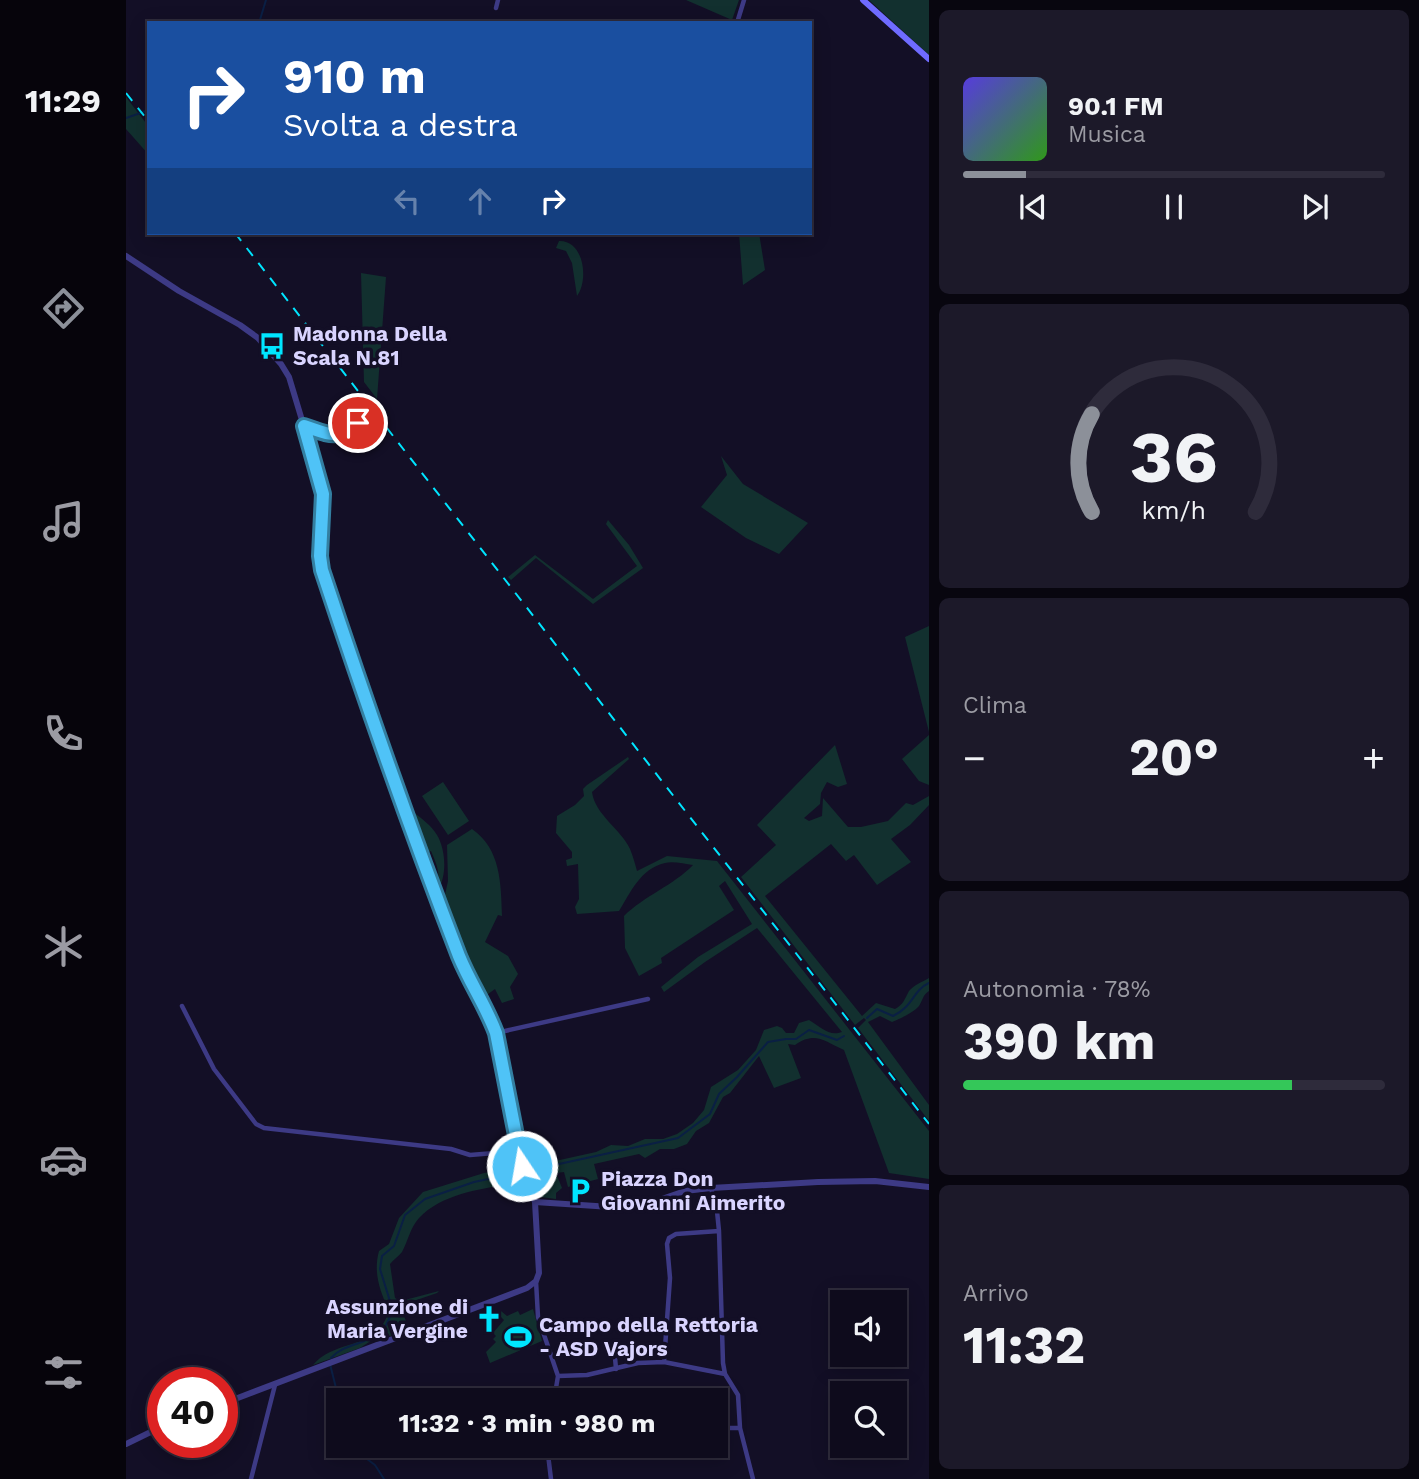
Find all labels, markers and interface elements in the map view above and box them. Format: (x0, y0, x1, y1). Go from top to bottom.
text: 910 m (283, 47, 426, 105)
icon: right (168, 49, 259, 140)
text: 11:29 (25, 82, 101, 120)
text: 90.1 FM (1068, 91, 1164, 121)
text: Svolta a destra (283, 106, 518, 144)
text: Musica (1068, 121, 1146, 148)
icon: left (388, 182, 426, 220)
icon: ahead (461, 182, 499, 220)
icon: right (534, 182, 572, 220)
icon: previous (1014, 188, 1052, 226)
icon: pause (1155, 188, 1193, 226)
icon: next (1296, 188, 1334, 226)
icon: directions (39, 284, 88, 333)
place label: Madonna Della Scala N.81 (293, 321, 448, 370)
bus stop icon: Madonna Della Scala N.81 (257, 331, 287, 361)
pin (328, 393, 388, 453)
icon: arrive (339, 404, 377, 442)
text: 36 (1130, 414, 1218, 500)
text: km/h (1142, 495, 1206, 524)
icon: music (39, 497, 88, 546)
text: Clima (963, 692, 1027, 719)
icon: phone (39, 709, 88, 758)
text: 20° (1129, 727, 1219, 788)
text: − (963, 736, 986, 780)
text: + (1362, 736, 1385, 780)
icon: climate (39, 922, 88, 971)
text: Autonomia · 78% (963, 976, 1150, 1003)
text: 390 km (963, 1011, 1156, 1072)
position arrow (485, 1129, 559, 1203)
icon: car (39, 1135, 88, 1184)
place label: Piazza Don Giovanni Aimerito (601, 1166, 785, 1215)
parking icon: Piazza Don Giovanni Aimerito (565, 1176, 595, 1206)
text: Arrivo (963, 1280, 1029, 1307)
map controls (830, 1290, 907, 1458)
button: sound (830, 1290, 907, 1367)
place label: Assunzione di Maria Vergine (325, 1294, 468, 1343)
church icon: Assunzione di Maria Vergine (474, 1304, 504, 1334)
place label: Campo della Rettoria - ASD Vajors (539, 1312, 759, 1361)
text: 11:32 (963, 1315, 1085, 1376)
sports icon: Campo della Rettoria - ASD Vajors (503, 1322, 533, 1352)
icon: filters (39, 1348, 88, 1397)
speed limit sign: 40 (147, 1367, 238, 1458)
button: search (830, 1381, 907, 1458)
text: 11:32 · 3 min · 980 m (398, 1408, 656, 1438)

